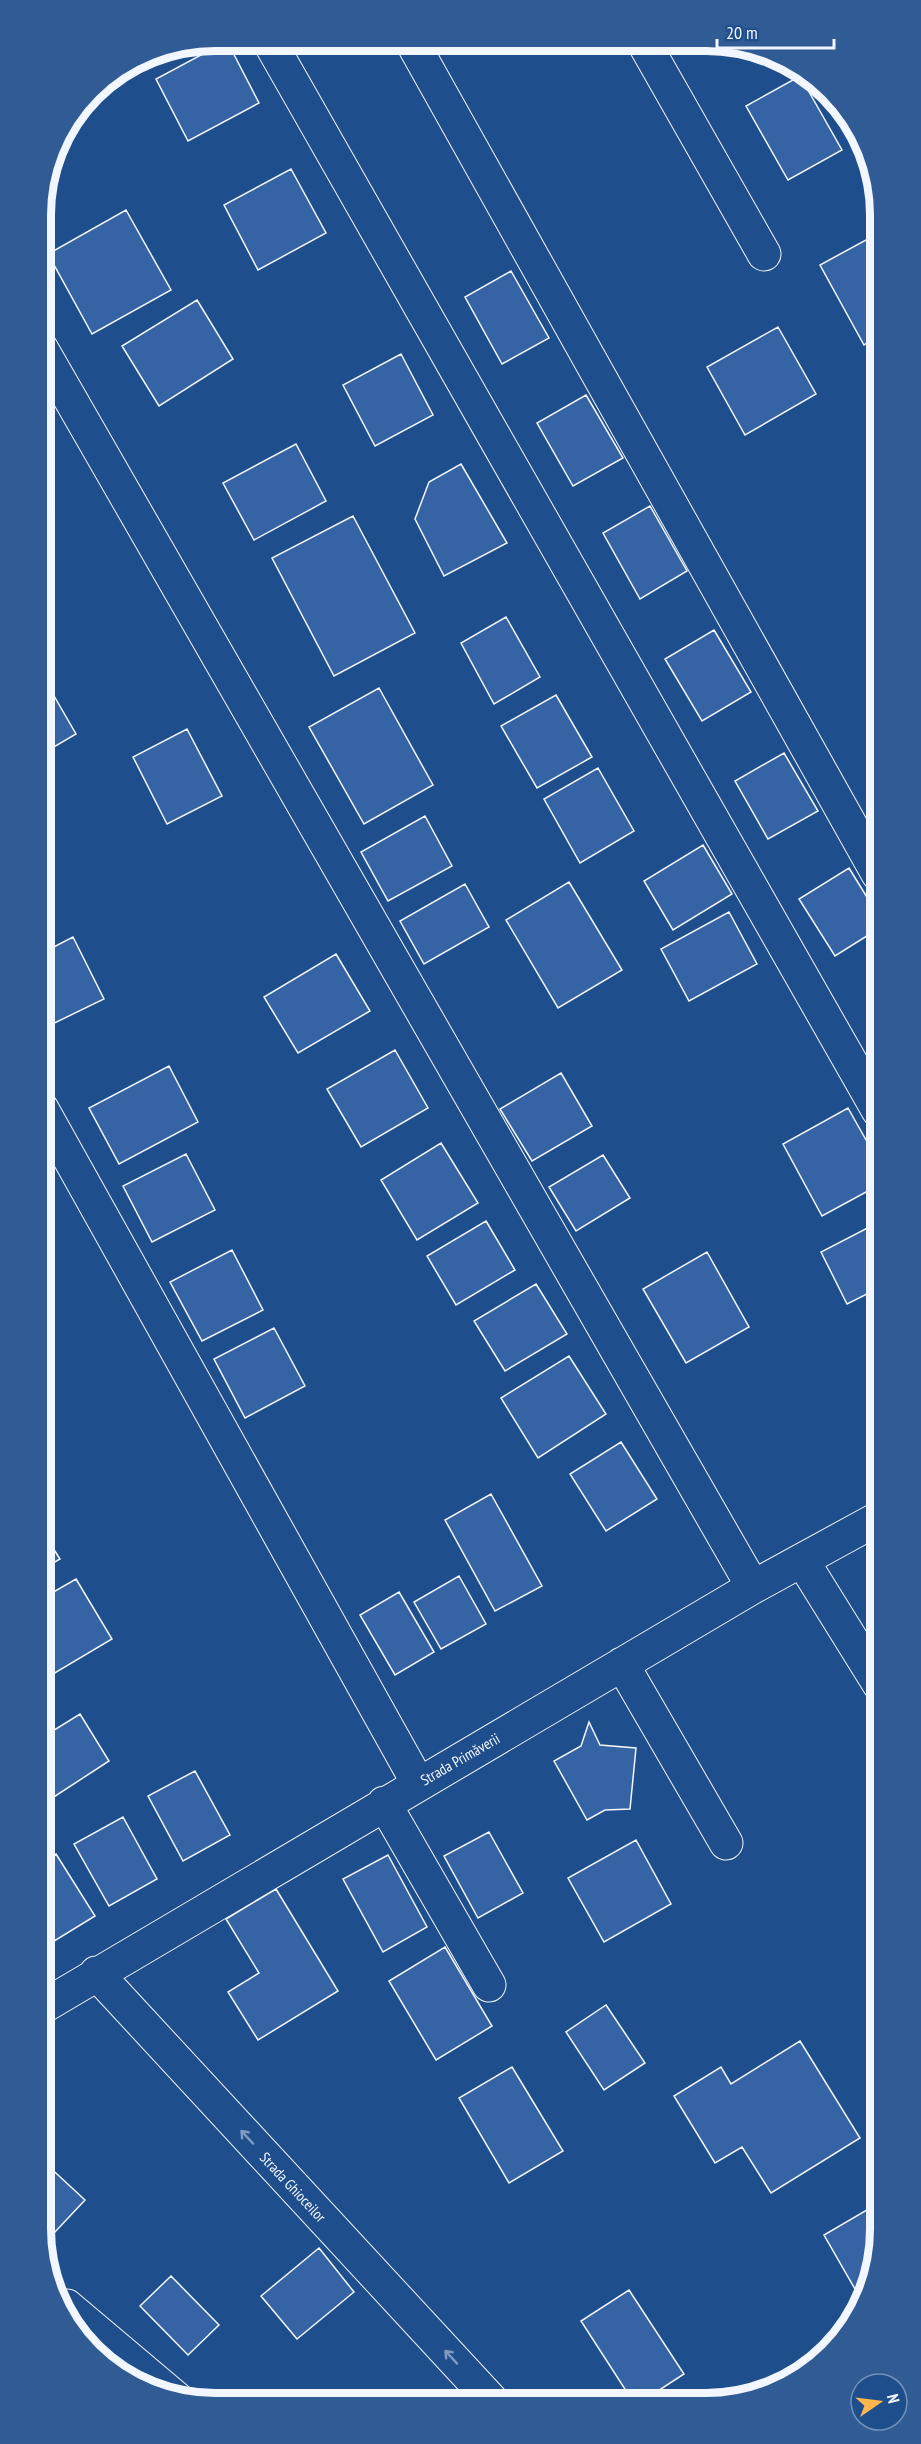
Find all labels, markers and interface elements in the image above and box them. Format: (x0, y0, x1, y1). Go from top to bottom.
scale bar (717, 12, 834, 50)
text: 20 m (726, 21, 758, 44)
street label: Strada Primăverii (417, 1729, 503, 1789)
one-way arrow (241, 2130, 255, 2145)
street label: Strada Ghioceilor (256, 2148, 331, 2227)
one-way arrow (444, 2350, 458, 2365)
north arrow (849, 2372, 909, 2432)
text: N (883, 2392, 904, 2405)

